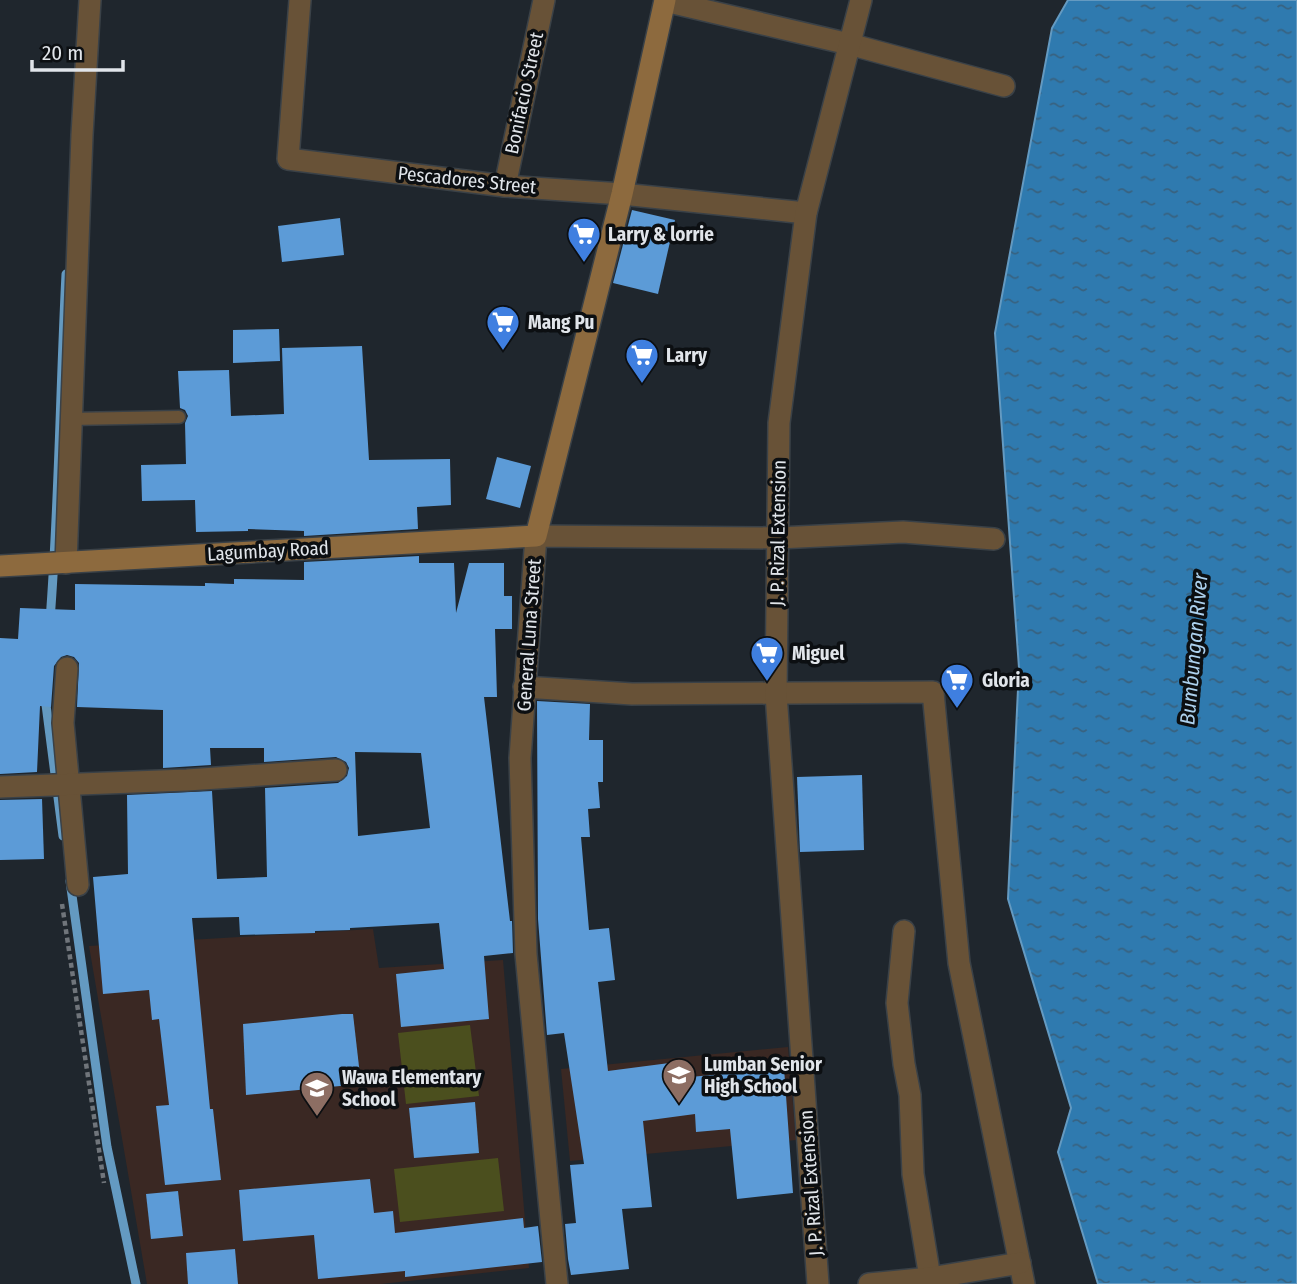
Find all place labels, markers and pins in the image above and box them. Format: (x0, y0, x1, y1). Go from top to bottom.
supermarket icon: Larry & lorrie (565, 215, 603, 264)
place label: Larry & lorrie (608, 223, 714, 246)
supermarket icon: Mang Pu (484, 303, 522, 352)
place label: Mang Pu (528, 311, 594, 334)
supermarket icon: Larry (623, 336, 661, 385)
place label: Larry (666, 344, 708, 367)
supermarket icon: Miguel (748, 634, 786, 683)
place label: Miguel (792, 642, 845, 665)
supermarket icon: Gloria (938, 661, 976, 710)
place label: Gloria (982, 669, 1030, 692)
place label: Lumban Senior High School (704, 1053, 823, 1098)
school or university icon: Lumban Senior High School (660, 1056, 698, 1105)
place label: Wawa Elementary School (342, 1066, 482, 1111)
school or university icon: Wawa Elementary School (298, 1069, 336, 1118)

